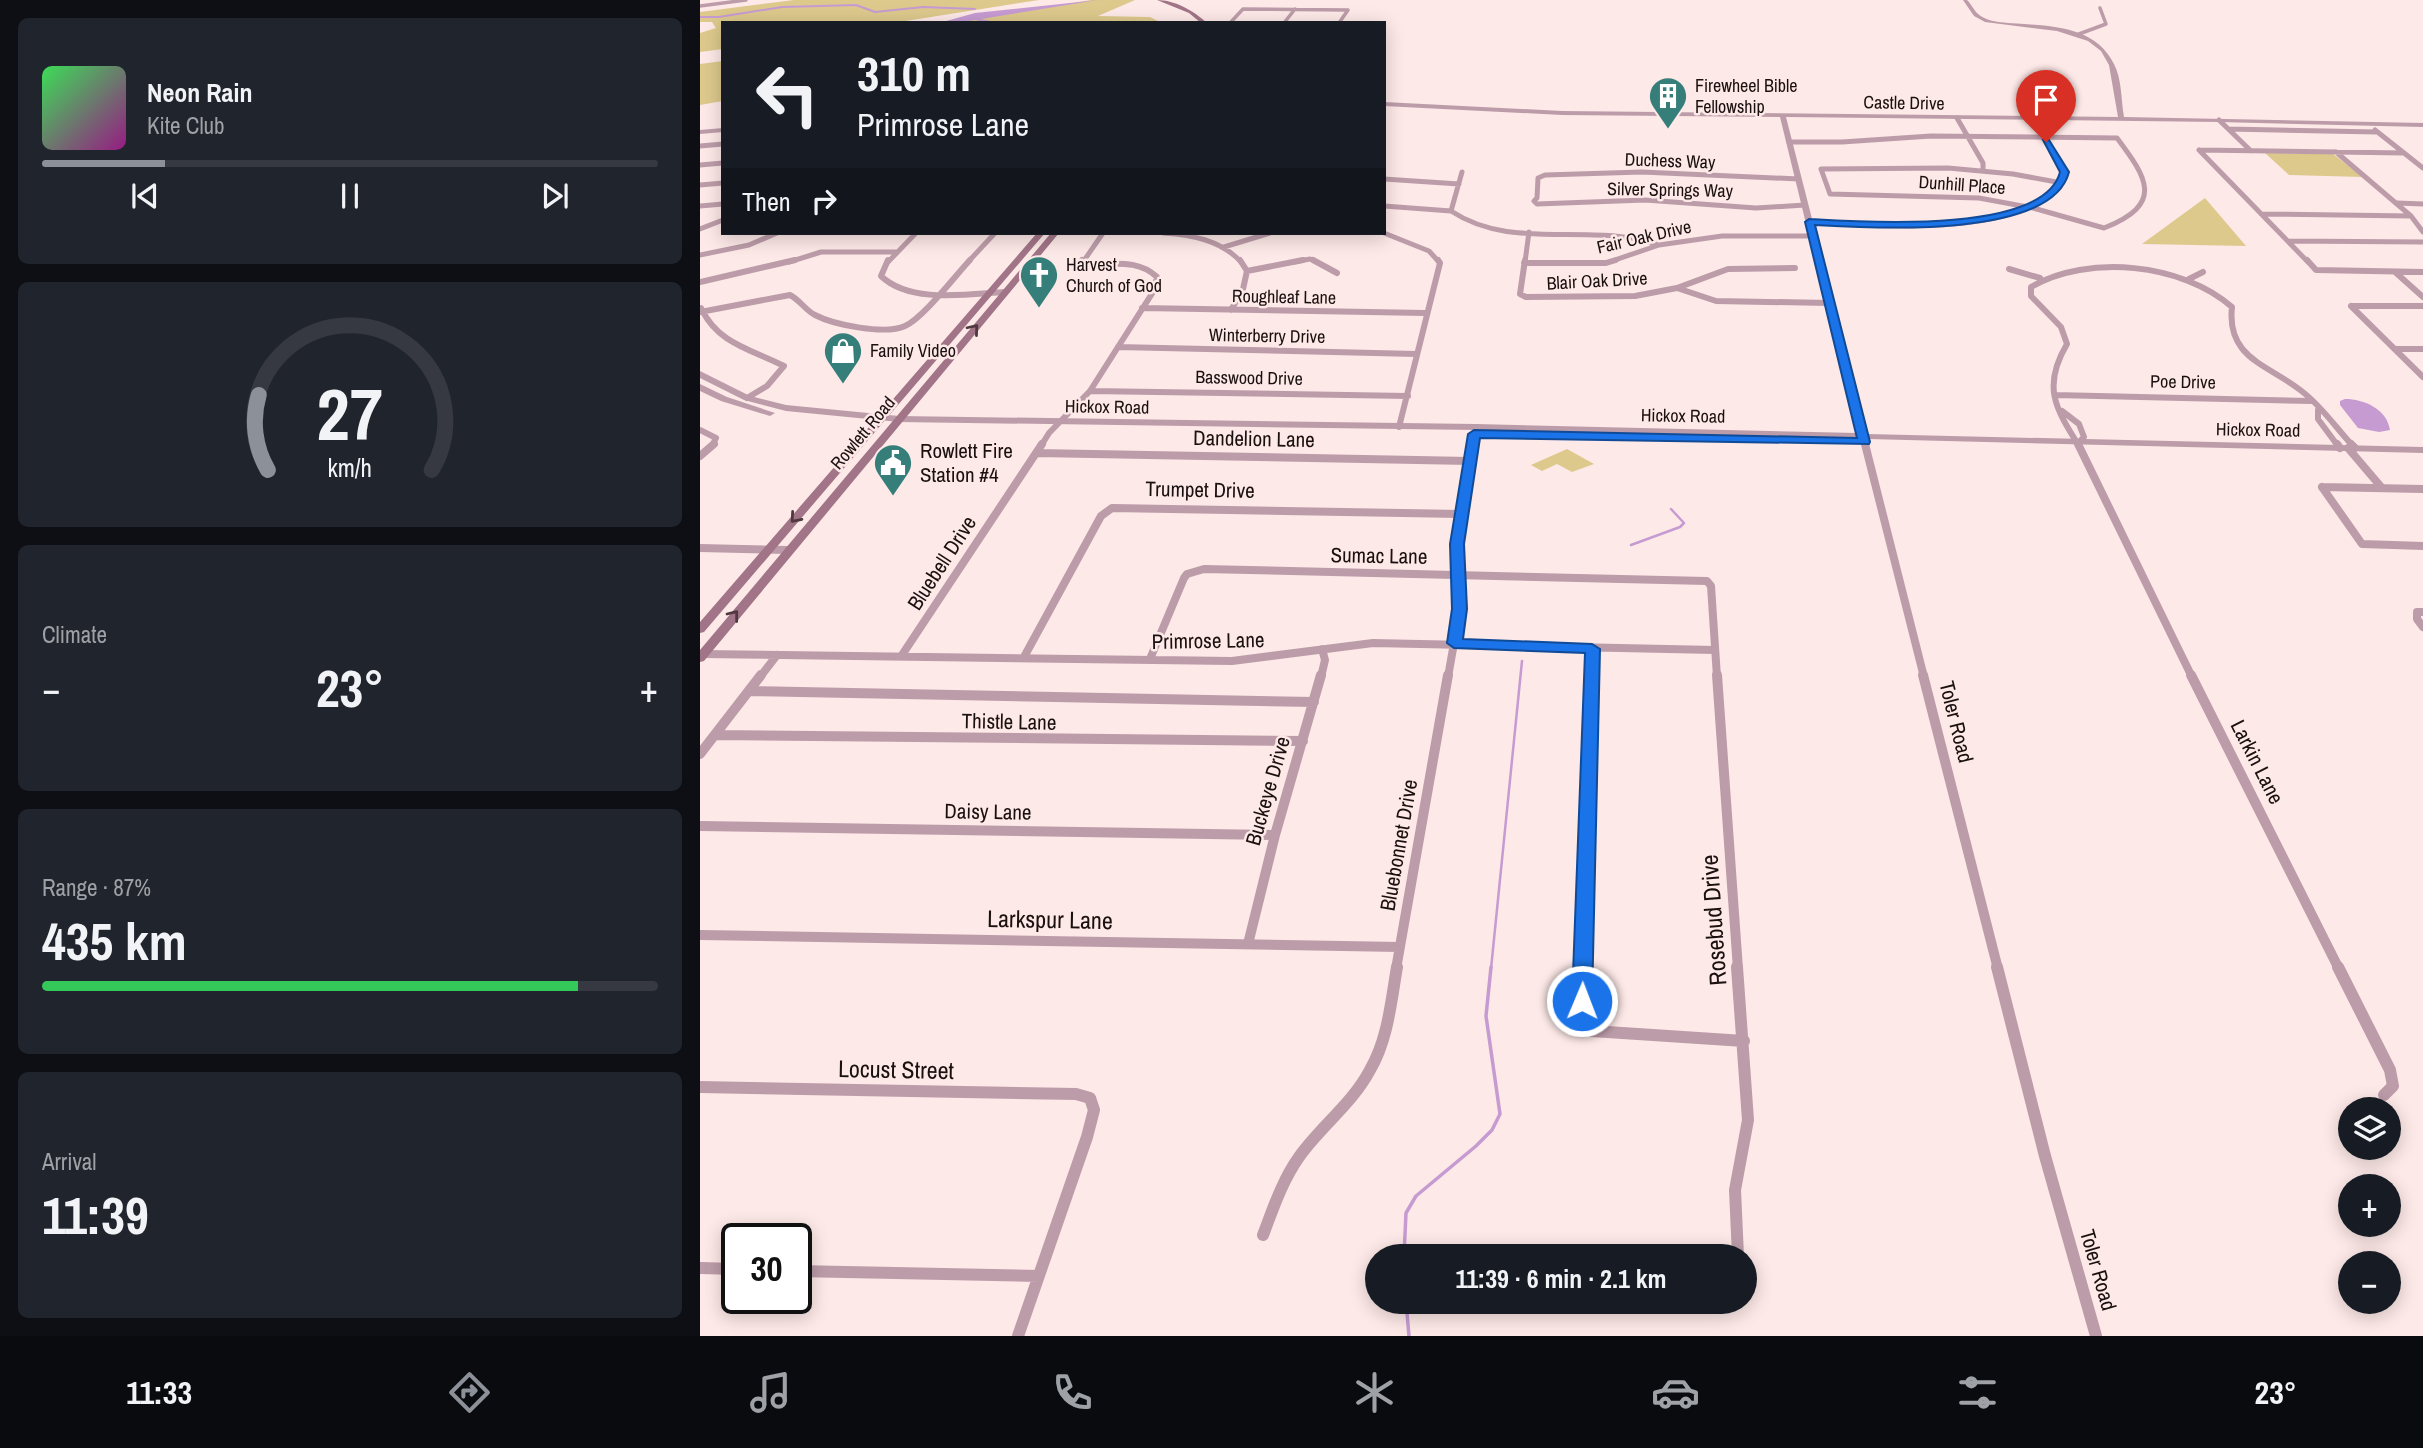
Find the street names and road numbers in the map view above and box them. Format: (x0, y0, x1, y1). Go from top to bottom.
street label: Castle Drive (1863, 89, 1945, 116)
street label: Duchess Way (1624, 146, 1716, 175)
street label: Dunhill Place (1918, 169, 2006, 200)
street label: Silver Springs Way (1607, 176, 1734, 203)
street label: Fair Oak Drive (1594, 214, 1694, 259)
street label: Blair Oak Drive (1546, 265, 1648, 296)
street label: Roughleaf Lane (1232, 283, 1336, 310)
street label: Winterberry Drive (1209, 322, 1325, 349)
street label: Basswood Drive (1195, 364, 1303, 391)
street label: Poe Drive (2150, 368, 2216, 395)
street label: Rowlett Road (825, 391, 901, 475)
street label: Hickox Road (1065, 393, 1149, 420)
street label: Hickox Road (1641, 402, 1725, 429)
street label: Hickox Road (2216, 416, 2300, 443)
street label: Dandelion Lane (1193, 423, 1315, 454)
street label: Trumpet Drive (1145, 474, 1255, 505)
street label: Bluebell Drive (900, 510, 983, 616)
street label: Sumac Lane (1330, 540, 1428, 571)
street label: Primrose Lane (1151, 625, 1265, 656)
street label: Toler Road (1932, 678, 1981, 766)
street label: Thistle Lane (961, 706, 1057, 737)
street label: Larkin Lane (2224, 715, 2291, 809)
street label: Buckeye Drive (1238, 733, 1297, 849)
street label: Bluebonnet Drive (1373, 777, 1424, 913)
street label: Daisy Lane (944, 796, 1032, 827)
street label: Rosebud Drive (1692, 853, 1734, 987)
street label: Larkspur Lane (987, 902, 1113, 936)
street label: Locust Street (838, 1052, 955, 1086)
street label: Toler Road (2073, 1226, 2124, 1314)

